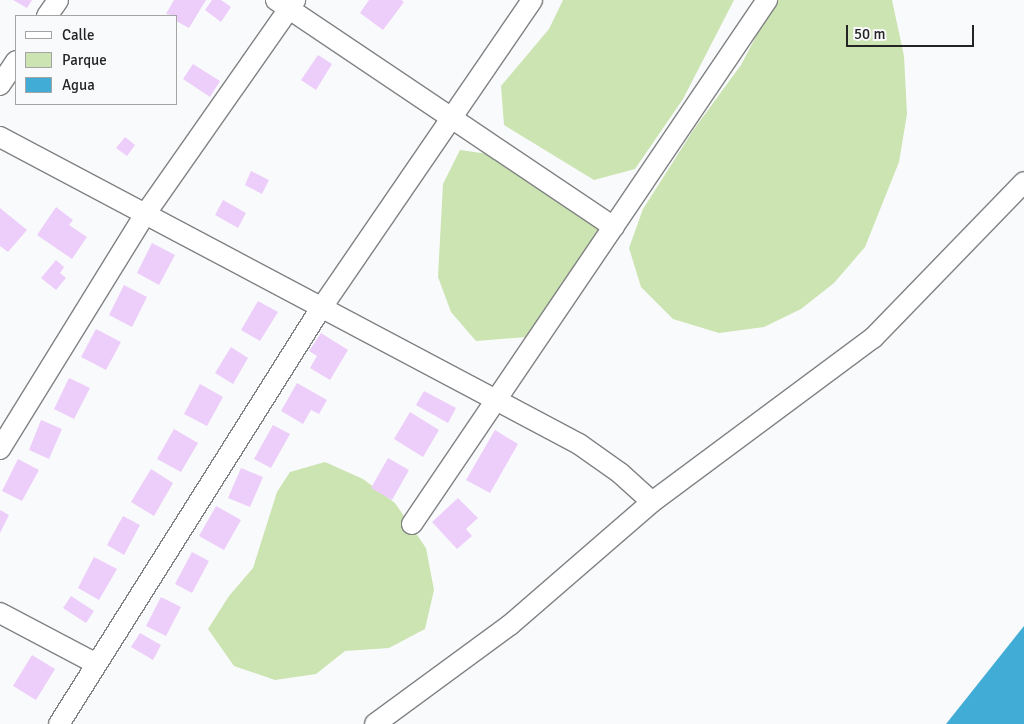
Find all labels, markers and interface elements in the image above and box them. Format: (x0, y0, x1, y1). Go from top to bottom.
legend (15, 15, 178, 105)
scale bar (849, 15, 976, 47)
text: 50 m (854, 25, 885, 43)
text: Calle (62, 26, 95, 44)
text: Parque (62, 51, 107, 69)
text: Agua (62, 76, 95, 94)

